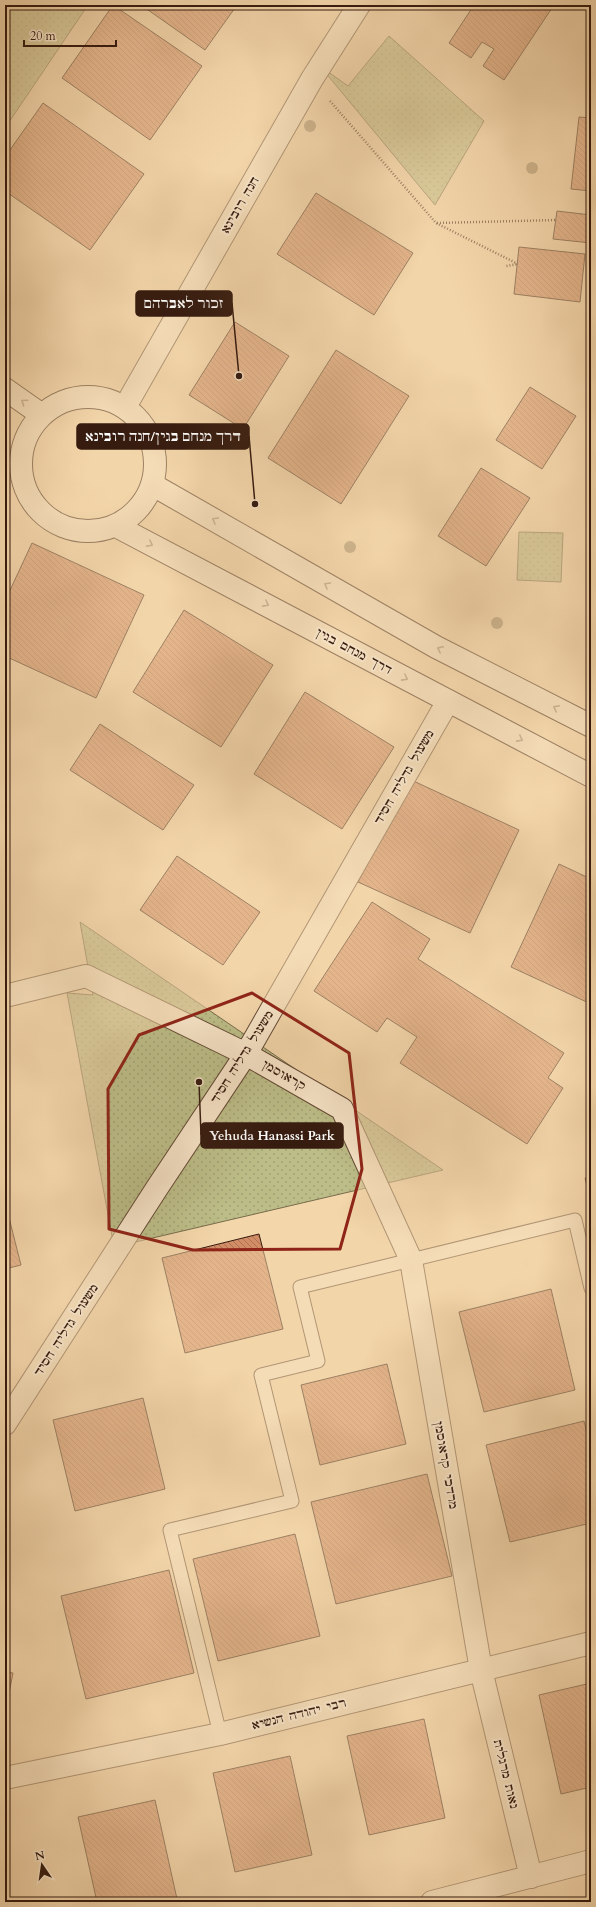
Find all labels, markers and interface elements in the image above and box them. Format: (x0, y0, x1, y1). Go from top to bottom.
scale bar (24, 22, 116, 48)
text: 20 m (30, 28, 57, 44)
street label: חנה רובינא (217, 174, 263, 236)
callout: זכור לאברהם (136, 291, 232, 316)
text: זכור לאברהם (144, 295, 224, 313)
one-way arrow (21, 400, 28, 407)
callout: דרך מנחם בגין/חנה רובינא (77, 424, 249, 449)
text: דרך מנחם בגין/חנה רובינא (85, 428, 241, 446)
one-way arrow (212, 518, 219, 525)
one-way arrow (146, 539, 154, 547)
one-way arrow (324, 582, 331, 589)
one-way arrow (261, 600, 269, 607)
street label: דרך מנחם בגין (313, 624, 395, 678)
one-way arrow (437, 646, 445, 654)
one-way arrow (401, 673, 408, 681)
one-way arrow (553, 705, 560, 713)
street label: משעול גדליה חסיד (370, 727, 438, 827)
one-way arrow (516, 734, 523, 742)
street label: משעול גדליה חסיד (207, 1007, 277, 1107)
street label: קראוסמן (259, 1056, 309, 1094)
callout: Yehuda Hanassi Park (201, 1123, 343, 1148)
text: Yehuda Hanassi Park (209, 1127, 336, 1145)
street label: משעול גדליה חסיד (30, 1281, 102, 1379)
street label: מרדכי קראוסמן (430, 1420, 462, 1510)
street label: רבי יהודה הנשיא (250, 1695, 348, 1733)
street label: נאות מרגלית (490, 1738, 522, 1811)
north arrow (22, 1845, 62, 1885)
text: N (34, 1847, 47, 1864)

